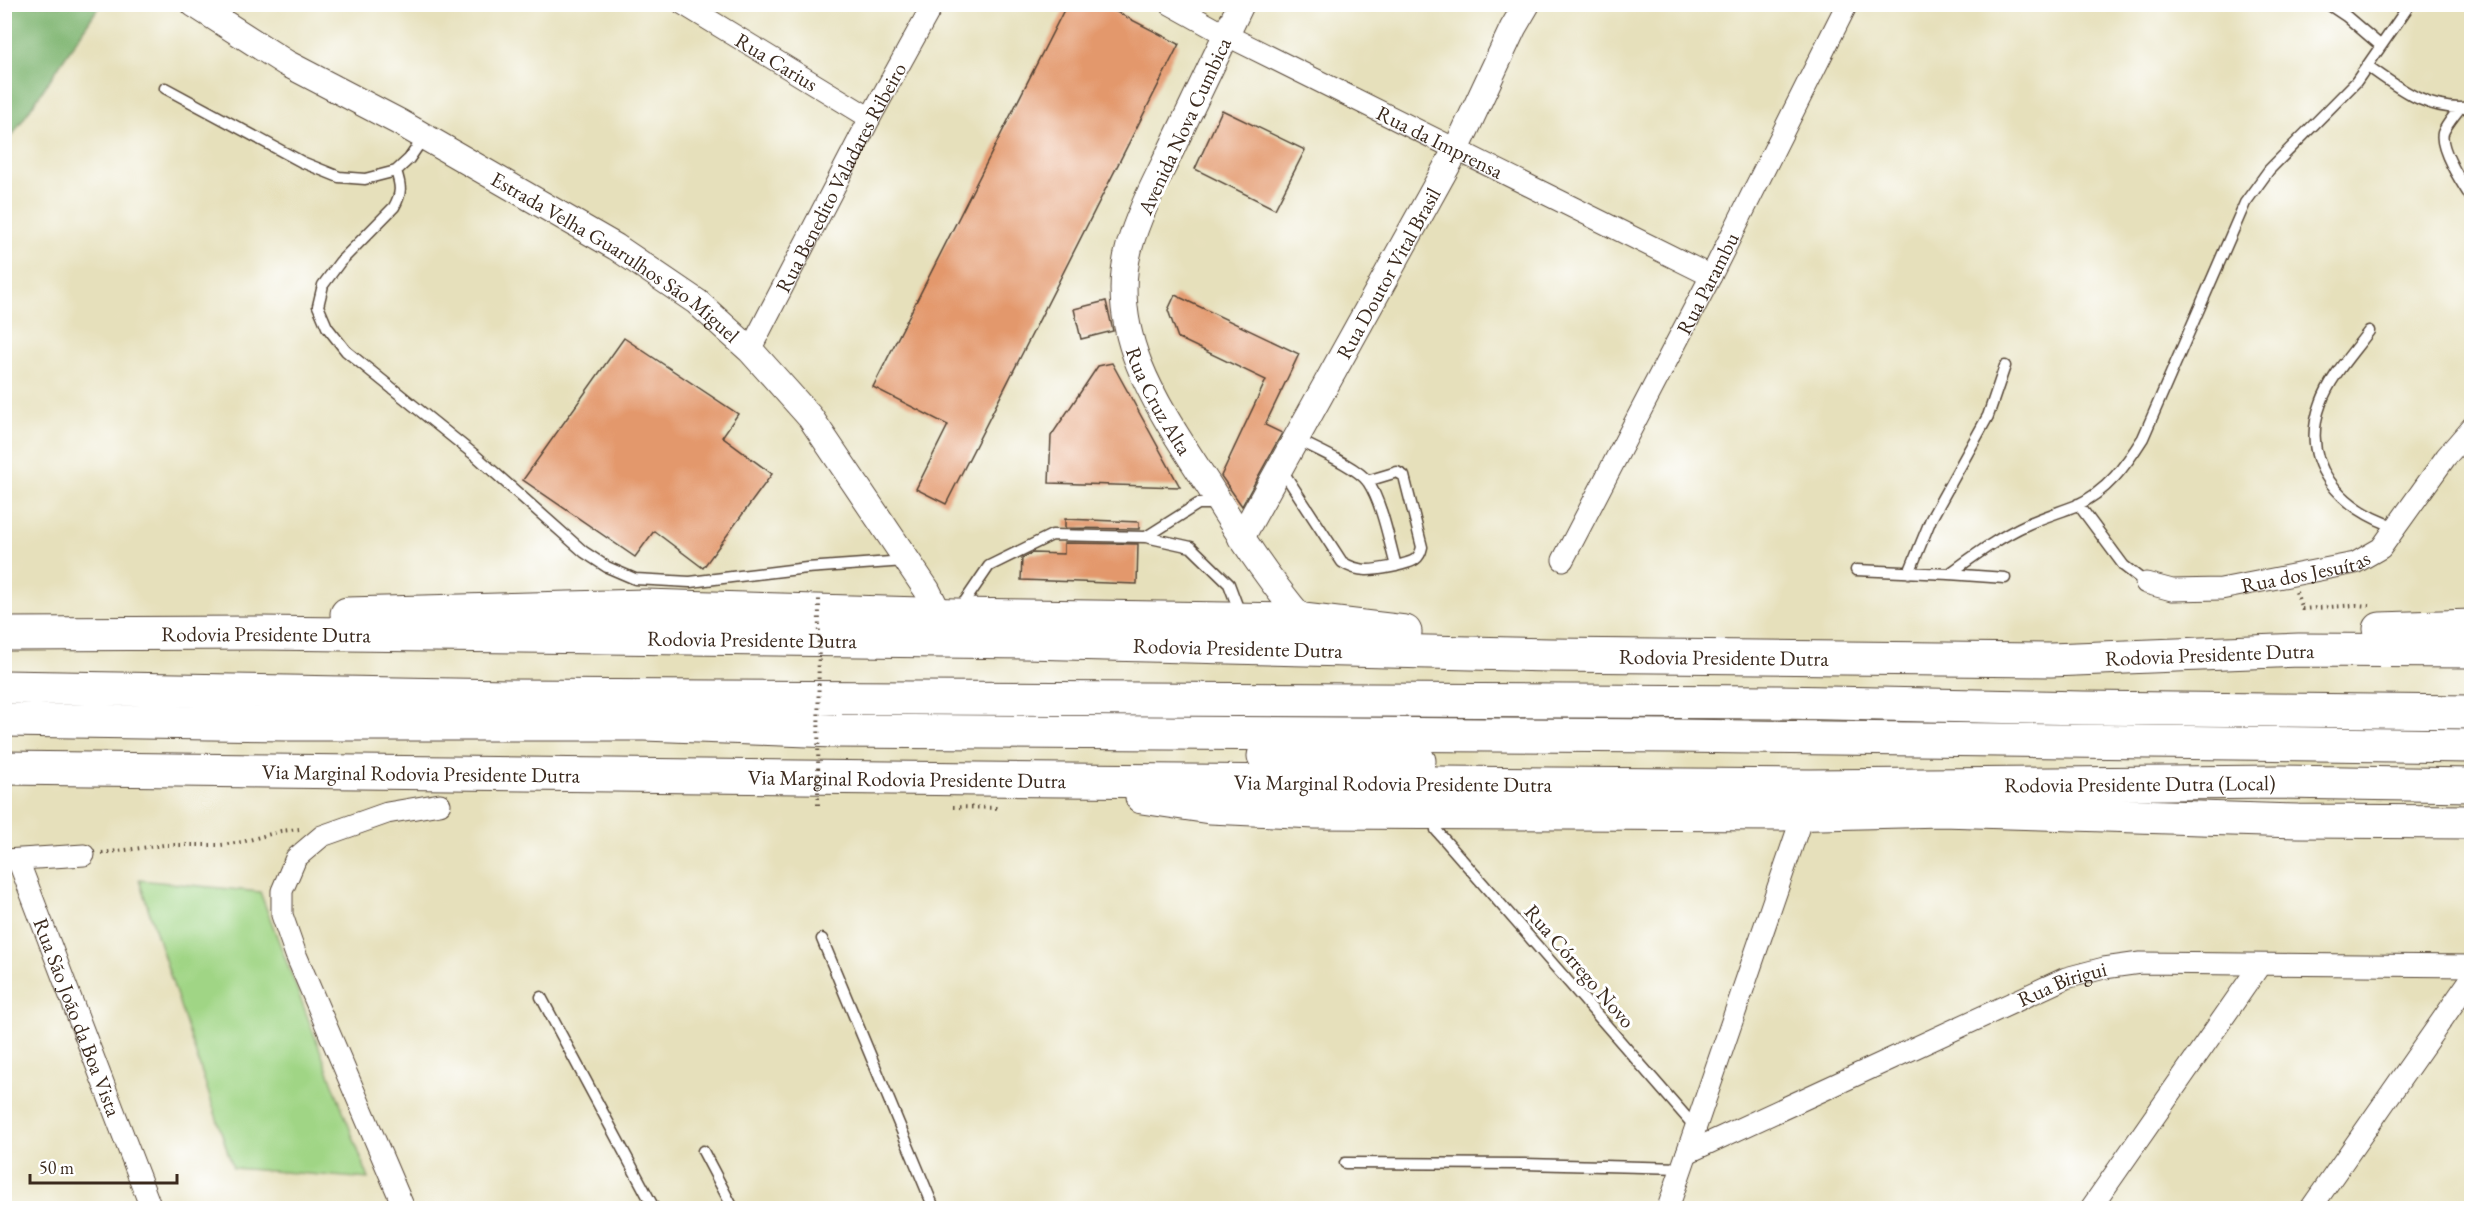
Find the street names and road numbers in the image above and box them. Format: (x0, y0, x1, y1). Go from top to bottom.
street label: Rua Carius (731, 26, 823, 97)
street label: Avenida Nova Cumbica (1131, 33, 1237, 220)
street label: Rua Benedito Valadares Ribeiro (769, 57, 912, 297)
street label: Rua da Imprensa (1372, 99, 1508, 184)
street label: Estrada Velha Guarulhos São Miguel (486, 165, 746, 348)
street label: Rua Doutor Vital Brasil (1329, 182, 1446, 363)
street label: Rua Parambu (1670, 228, 1744, 339)
street label: Rua Cruz Alta (1120, 343, 1199, 460)
street label: Rua dos Jesuítas (2239, 544, 2375, 598)
street label: Rodovia Presidente Dutra (161, 619, 372, 648)
street label: Rodovia Presidente Dutra (647, 624, 858, 654)
street label: Rodovia Presidente Dutra (1133, 631, 1344, 663)
street label: Rodovia Presidente Dutra (2104, 636, 2315, 671)
street label: Rodovia Presidente Dutra (1619, 642, 1829, 671)
street label: Via Marginal Rodovia Presidente Dutra (262, 757, 581, 788)
street label: Via Marginal Rodovia Presidente Dutra (748, 763, 1067, 794)
street label: Via Marginal Rodovia Presidente Dutra (1234, 768, 1553, 797)
street label: Rodovia Presidente Dutra (Local) (2004, 769, 2276, 798)
street label: Rua Córrego Novo (1519, 898, 1641, 1034)
street label: Rua São João da Boa Vista (28, 914, 128, 1121)
street label: Rua Birigui (2013, 954, 2109, 1012)

